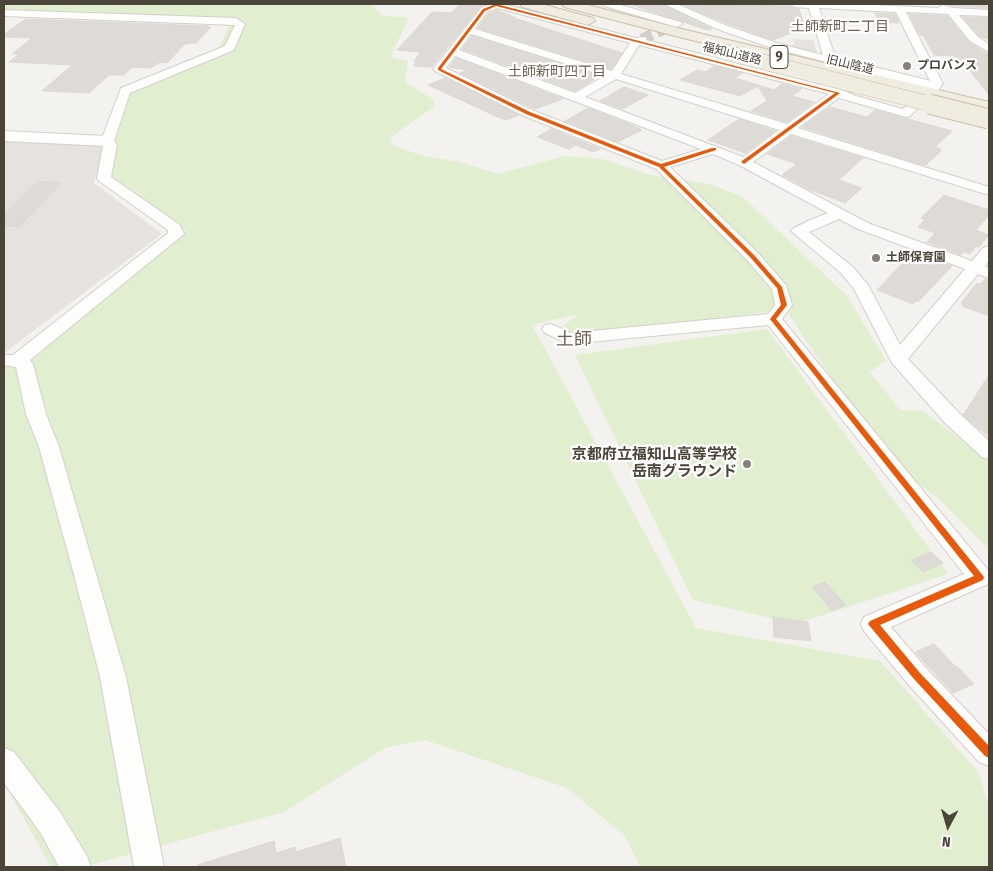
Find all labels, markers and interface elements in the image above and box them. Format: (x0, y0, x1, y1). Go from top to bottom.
district label: 土師新町二丁目 (791, 19, 889, 35)
street label: 福知山道路 (701, 40, 763, 68)
road number: 9 (770, 46, 788, 68)
street label: 旧山陰道 (825, 53, 875, 77)
place label: プロバンス (917, 59, 977, 73)
marker: プロバンス (901, 60, 913, 72)
district label: 土師新町四丁目 (508, 64, 606, 80)
place label: 土師保育園 (886, 251, 946, 265)
marker: 土師保育園 (870, 252, 882, 264)
district label: 土師 (556, 329, 592, 351)
place label: 京都府立福知山高等学校 岳南グラウンド (572, 446, 737, 481)
marker: 京都府立福知山高等学校 岳南グラウンド (741, 458, 753, 470)
north arrow (923, 801, 973, 851)
text: N (941, 833, 951, 850)

